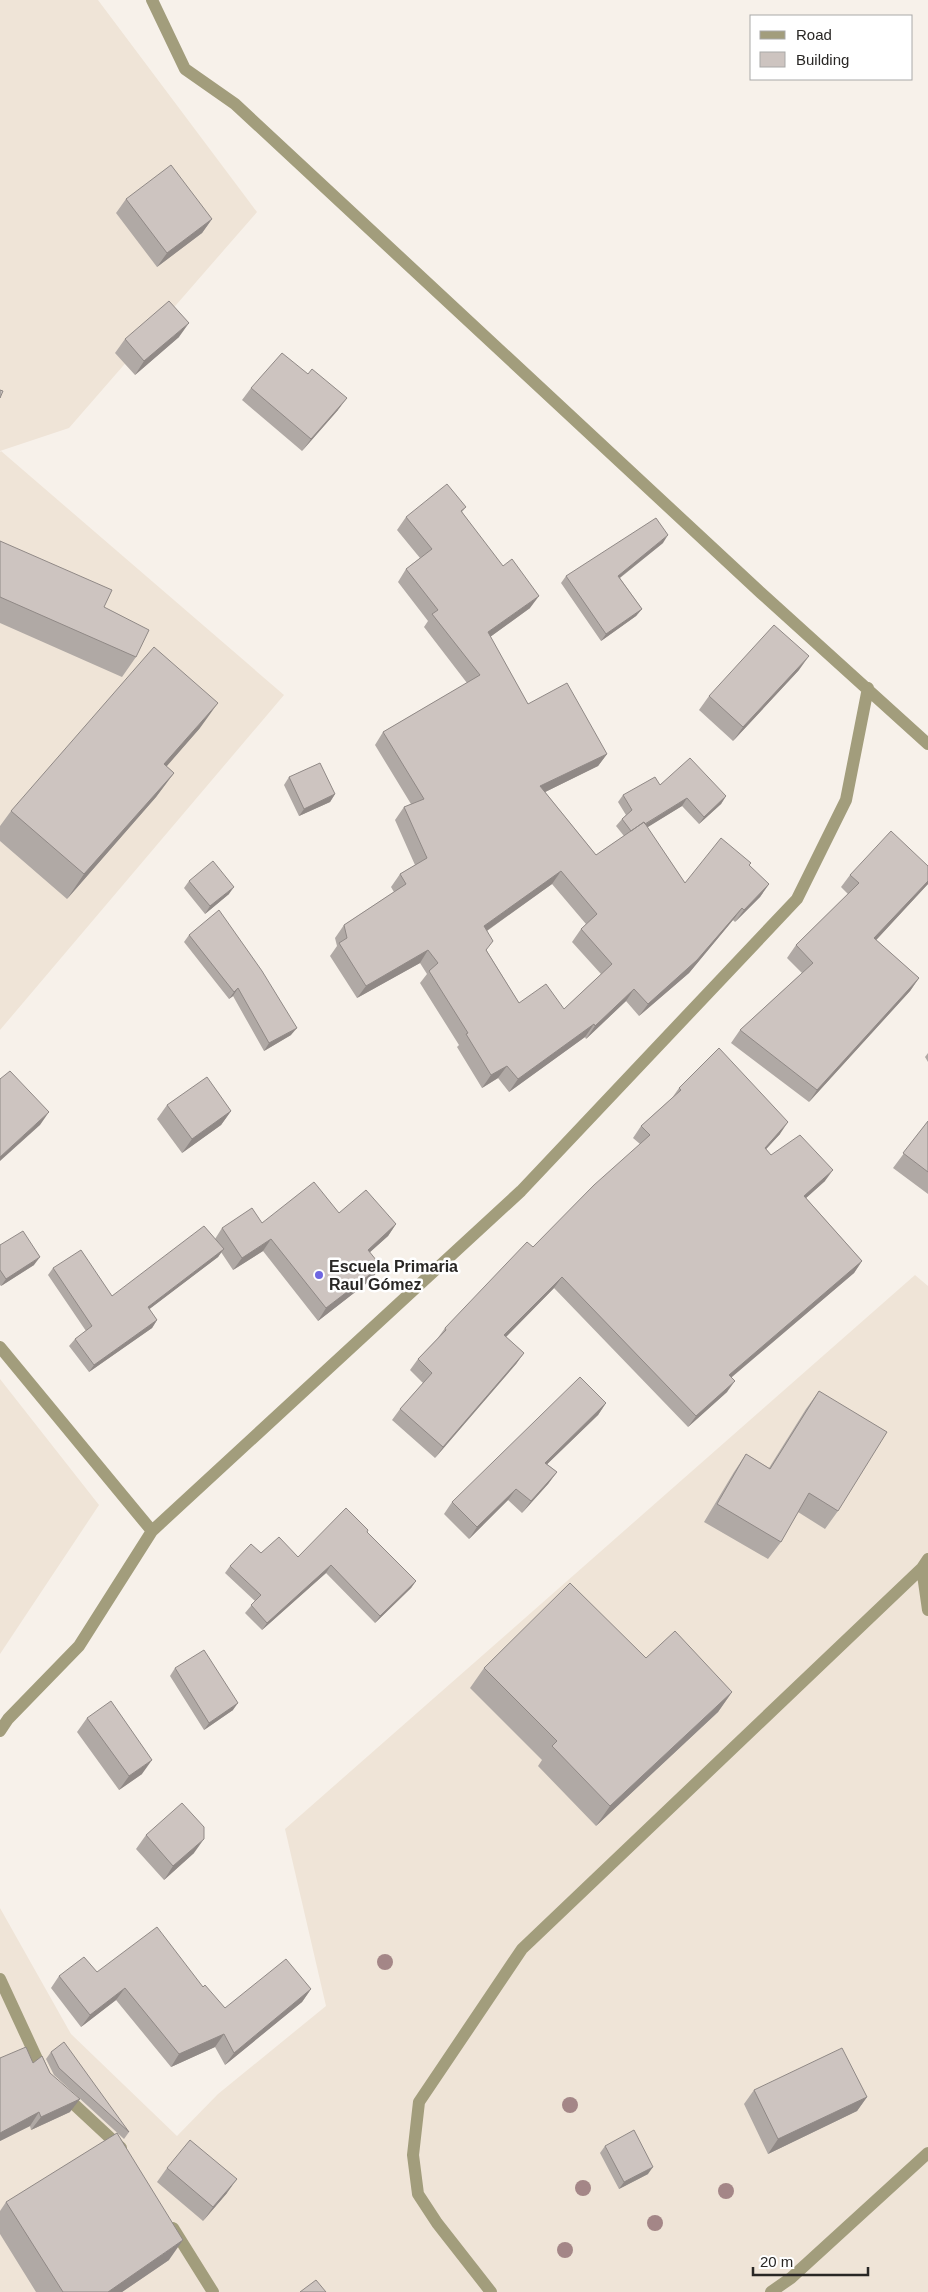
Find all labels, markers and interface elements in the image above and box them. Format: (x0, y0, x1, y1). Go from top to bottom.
legend (750, 15, 913, 80)
text: Road (796, 26, 832, 43)
text: Building (796, 51, 849, 68)
place label: Escuela Primaria Raul Gómez (329, 1258, 458, 1293)
marker: Escuela Primaria Raul Gómez (313, 1269, 325, 1281)
scale bar (753, 2244, 868, 2276)
text: 20 m (760, 2253, 793, 2270)

